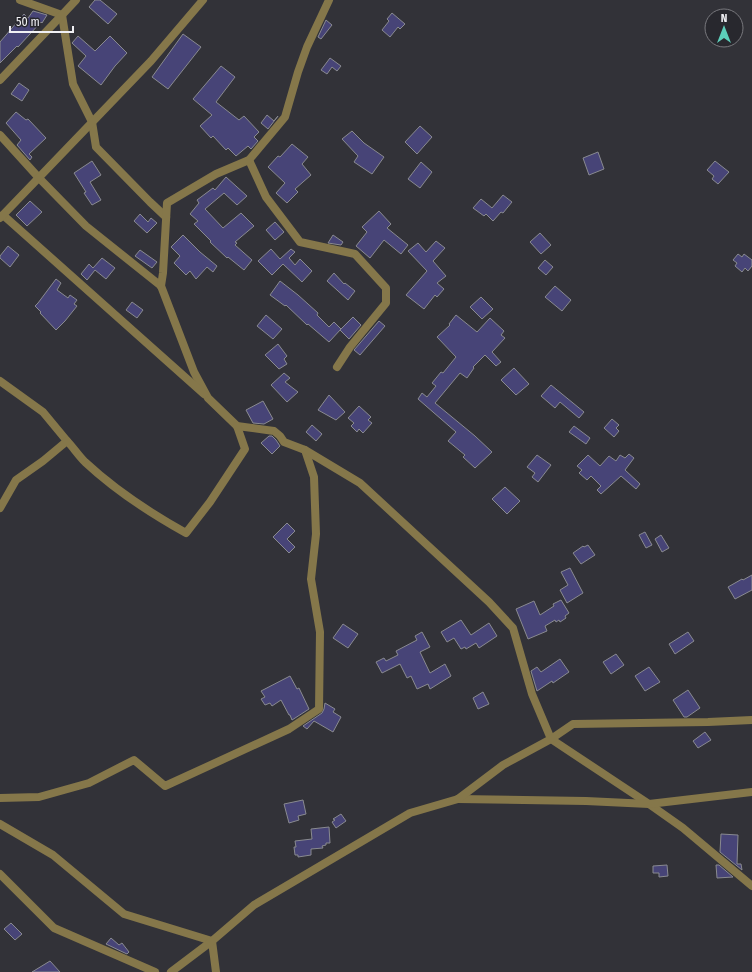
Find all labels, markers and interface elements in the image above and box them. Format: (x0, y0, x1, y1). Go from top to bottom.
scale bar (10, 8, 73, 34)
north arrow (704, 8, 744, 48)
text: N (721, 12, 727, 25)
text: 50 m (16, 15, 40, 29)

